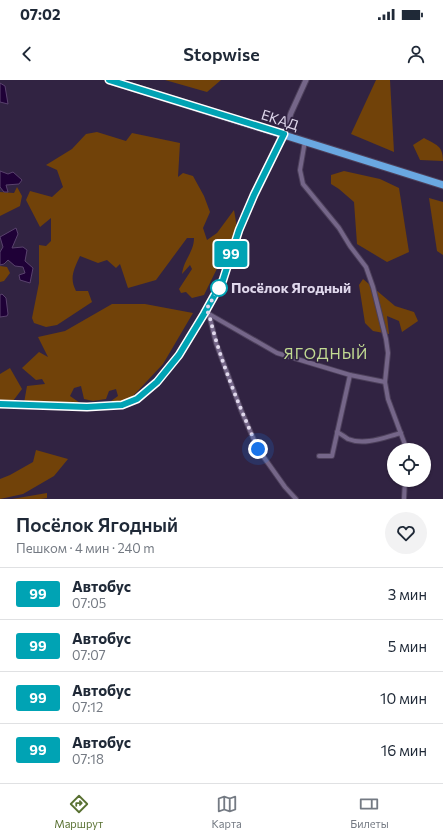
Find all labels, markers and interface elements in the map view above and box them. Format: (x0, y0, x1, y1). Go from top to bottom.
text: 07:02 (20, 5, 60, 23)
icon: back (16, 43, 38, 65)
text: Stopwise (183, 43, 260, 65)
icon: person (405, 43, 427, 65)
street label: ЕКАД (259, 106, 301, 134)
line badge: 99 (213, 241, 249, 267)
text: 99 (222, 245, 240, 262)
marker: Посёлок Ягодный (210, 279, 228, 297)
place label: Посёлок Ягодный (231, 279, 351, 296)
district label: ЯГОДНЫЙ (284, 344, 368, 362)
your location (248, 439, 268, 459)
map controls (387, 443, 431, 487)
button: locate (387, 443, 431, 487)
button: heart (385, 512, 427, 554)
text: Посёлок Ягодный (16, 513, 178, 536)
text: Пешком · 4 мин · 240 m (16, 540, 155, 556)
text: Автобус (72, 577, 131, 595)
text: 99 (29, 585, 47, 602)
text: 3 мин (388, 585, 427, 603)
text: 07:05 (72, 595, 106, 611)
text: Автобус (72, 629, 131, 647)
text: 99 (29, 637, 47, 654)
text: 5 мин (388, 637, 427, 655)
text: 07:07 (72, 647, 106, 663)
text: Автобус (72, 681, 131, 699)
text: 99 (29, 689, 47, 706)
text: 10 мин (380, 689, 427, 707)
text: 07:12 (72, 699, 103, 715)
text: Автобус (72, 733, 131, 751)
text: 99 (29, 741, 47, 758)
text: 16 мин (381, 741, 427, 759)
text: 07:18 (72, 751, 104, 767)
tab: Маршрут (54, 793, 103, 830)
tab: Карта (211, 793, 242, 830)
tab: Билеты (350, 793, 389, 830)

